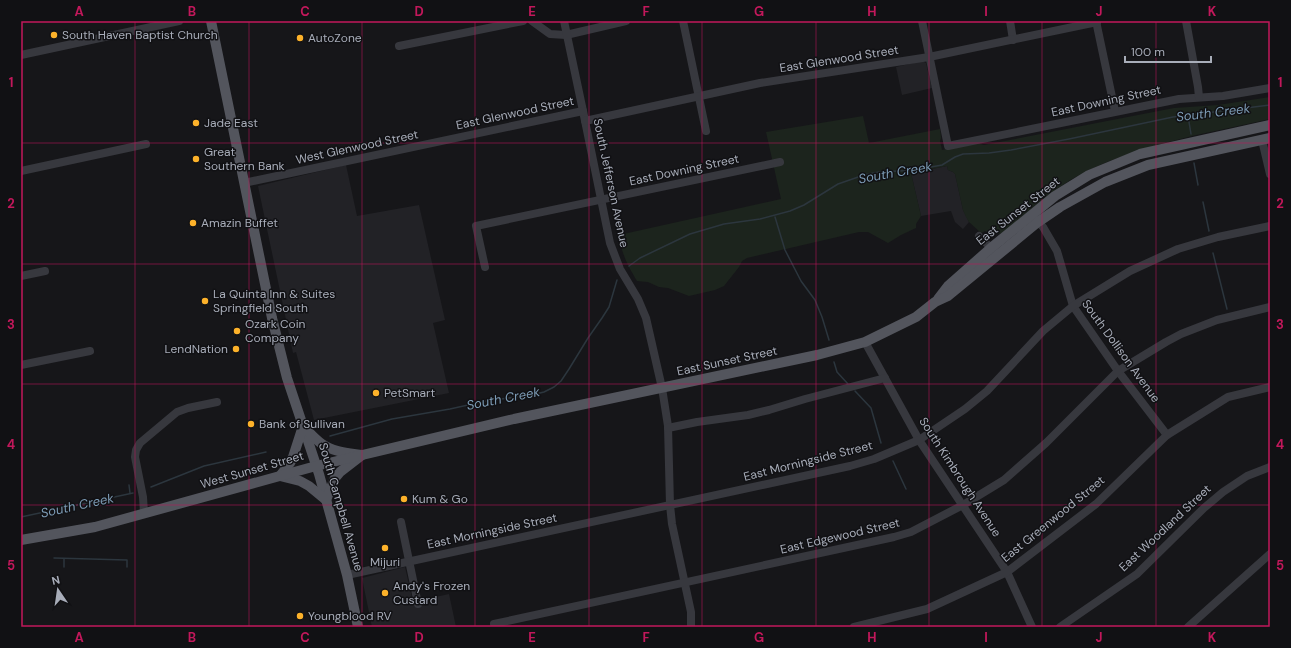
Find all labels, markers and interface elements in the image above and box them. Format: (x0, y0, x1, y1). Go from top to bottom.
text: A (74, 3, 84, 20)
text: B (188, 3, 196, 20)
text: C (300, 3, 310, 20)
text: D (414, 3, 424, 20)
text: E (528, 3, 536, 20)
text: F (642, 3, 650, 20)
text: G (754, 3, 764, 20)
text: H (867, 3, 877, 20)
text: I (984, 3, 988, 20)
text: J (1095, 3, 1103, 20)
text: K (1208, 3, 1217, 20)
place label: South Haven Baptist Church (62, 27, 218, 43)
marker: South Haven Baptist Church (49, 30, 59, 40)
place label: AutoZone (308, 30, 362, 46)
marker: AutoZone (295, 33, 305, 43)
scale bar (1125, 38, 1211, 64)
street label: East Glenwood Street (778, 42, 900, 76)
text: 100 m (1131, 44, 1165, 60)
text: 1 (9, 74, 13, 91)
text: 1 (1278, 74, 1282, 91)
street label: East Downing Street (1050, 81, 1163, 120)
street label: East Glenwood Street (454, 93, 576, 133)
water label: South Creek (1175, 99, 1251, 125)
place label: Jade East (204, 115, 258, 131)
street label: South Jefferson Avenue (589, 117, 633, 249)
marker: Jade East (191, 118, 201, 128)
street label: West Glenwood Street (294, 126, 420, 168)
place label: Great Southern Bank (204, 144, 285, 174)
street label: East Downing Street (628, 150, 741, 189)
marker: Great Southern Bank (191, 154, 201, 164)
water label: South Creek (857, 158, 934, 187)
street label: East Sunset Street (973, 173, 1063, 249)
text: 2 (7, 195, 15, 212)
text: 2 (1276, 195, 1284, 212)
place label: Amazin Buffet (201, 215, 278, 231)
marker: Amazin Buffet (188, 218, 198, 228)
place label: La Quinta Inn & Suites Springfield South (213, 286, 335, 316)
marker: La Quinta Inn & Suites Springfield South (200, 296, 210, 306)
street label: South Dollison Avenue (1078, 296, 1164, 406)
text: 3 (7, 316, 15, 333)
place label: Ozark Coin Company (245, 316, 306, 346)
text: 3 (1276, 316, 1284, 333)
marker: Ozark Coin Company (232, 326, 242, 336)
place label: LendNation (164, 341, 228, 357)
street label: East Sunset Street (675, 342, 779, 379)
marker: LendNation (231, 344, 241, 354)
water label: South Creek (465, 383, 542, 414)
place label: PetSmart (384, 385, 436, 401)
marker: PetSmart (371, 388, 381, 398)
street label: South Kimbrough Avenue (915, 414, 1005, 540)
place label: Bank of Sullivan (259, 416, 345, 432)
marker: Bank of Sullivan (246, 419, 256, 429)
text: 4 (7, 436, 15, 453)
text: 4 (1276, 436, 1284, 453)
street label: East Morningside Street (742, 437, 874, 485)
street label: South Campbell Avenue (315, 441, 367, 573)
street label: West Sunset Street (198, 448, 306, 492)
street label: East Greenwood Street (998, 472, 1108, 566)
street label: East Woodland Street (1115, 481, 1215, 575)
water label: South Creek (39, 489, 116, 522)
place label: Kum & Go (412, 491, 468, 507)
marker: Kum & Go (399, 494, 409, 504)
street label: East Morningside Street (426, 509, 559, 553)
street label: East Edgewood Street (779, 514, 902, 558)
marker: Mijuri (380, 543, 390, 553)
place label: Mijuri (370, 554, 400, 570)
text: 5 (7, 557, 15, 574)
text: 5 (1276, 557, 1284, 574)
north arrow (38, 570, 78, 610)
text: N (50, 573, 61, 588)
place label: Andy's Frozen Custard (393, 578, 470, 608)
marker: Andy's Frozen Custard (380, 588, 390, 598)
place label: Youngblood RV (308, 608, 391, 624)
marker: Youngblood RV (295, 611, 305, 621)
text: A (74, 629, 84, 646)
text: B (188, 629, 196, 646)
text: C (300, 629, 310, 646)
text: D (414, 629, 424, 646)
text: E (528, 629, 536, 646)
text: F (642, 629, 650, 646)
text: G (754, 629, 764, 646)
text: H (867, 629, 877, 646)
text: I (984, 629, 988, 646)
text: J (1095, 629, 1103, 646)
text: K (1208, 629, 1217, 646)

